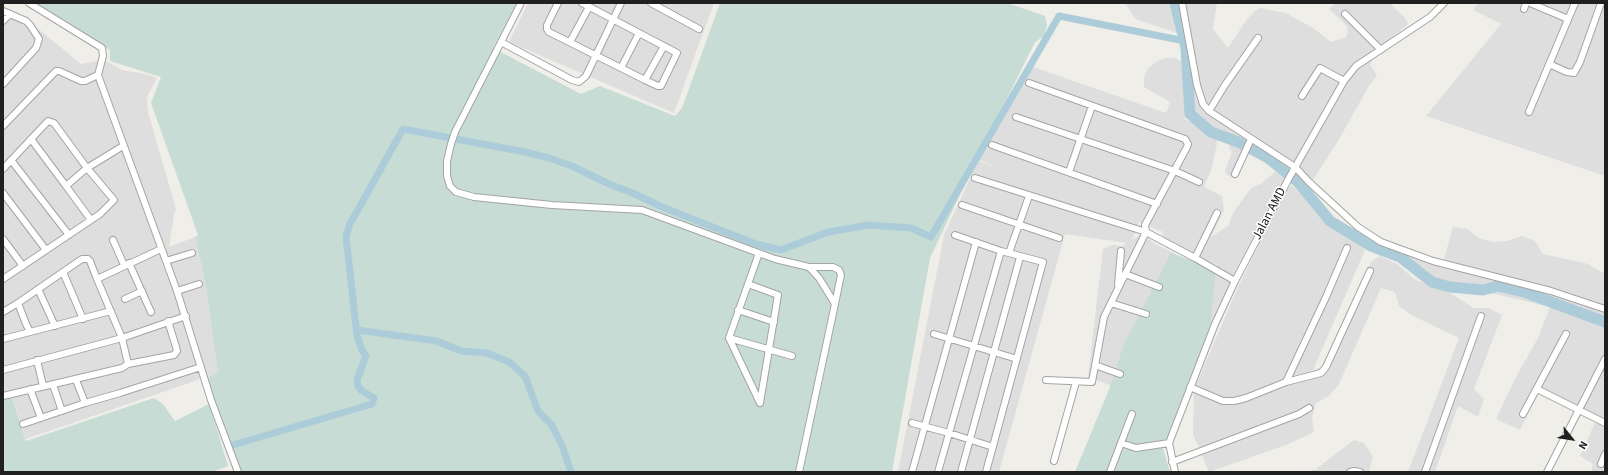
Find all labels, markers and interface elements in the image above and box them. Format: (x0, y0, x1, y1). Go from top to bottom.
street label: Jalan AMD (1250, 185, 1290, 243)
north arrow (1552, 419, 1592, 459)
text: N (1575, 438, 1591, 452)

